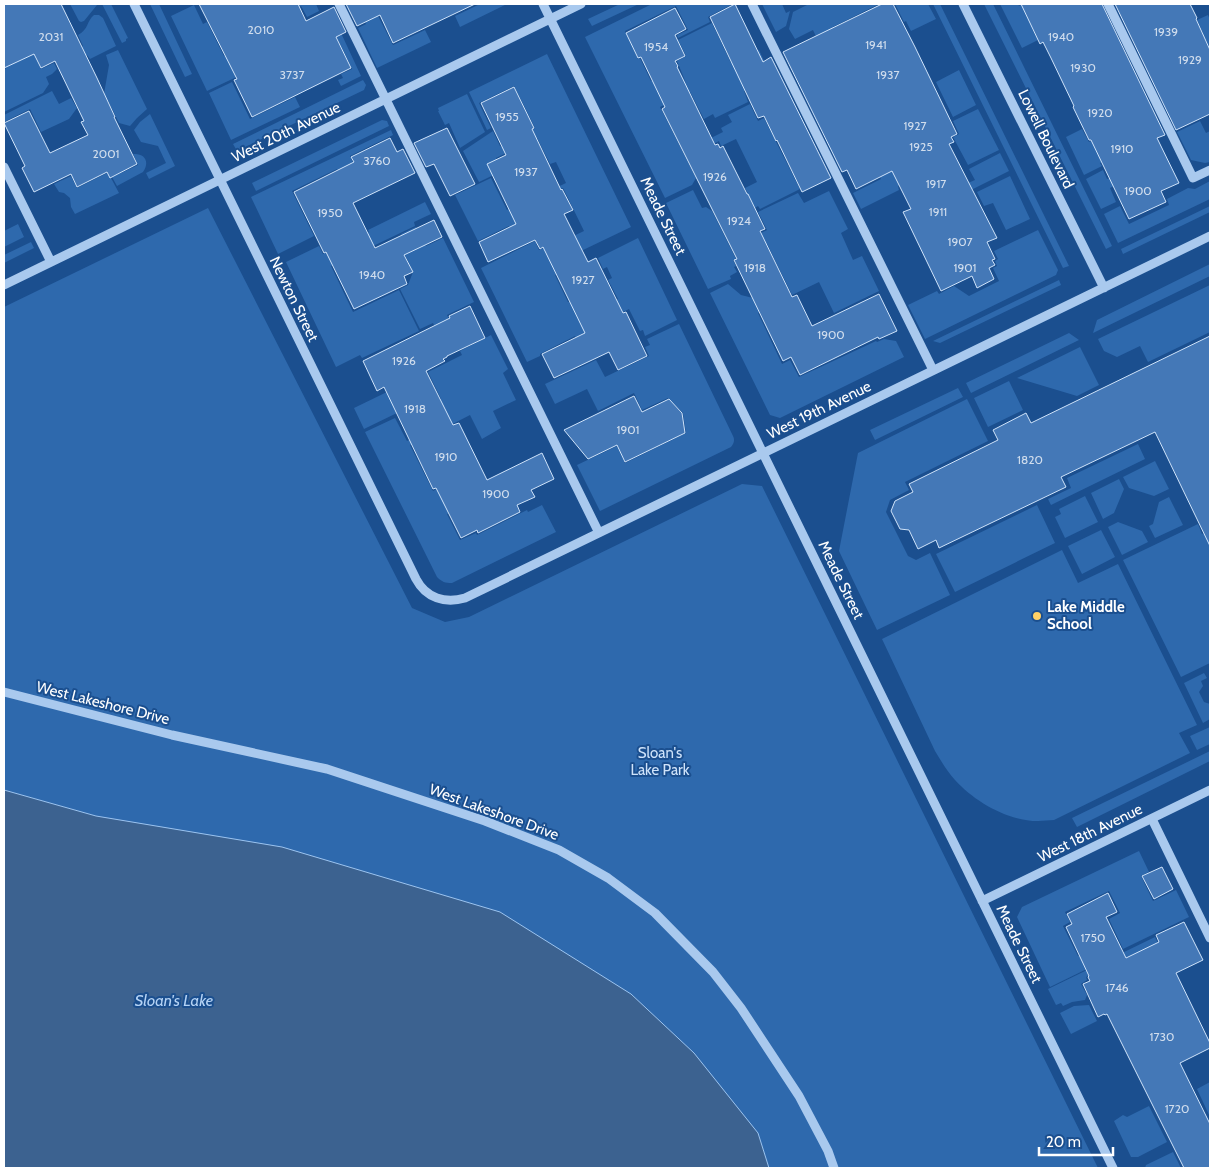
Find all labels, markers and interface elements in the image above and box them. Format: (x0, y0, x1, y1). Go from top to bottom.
house number: 2010 (248, 22, 274, 37)
house number: 1939 (1154, 24, 1178, 39)
house number: 2031 (38, 29, 64, 44)
house number: 1940 (1048, 29, 1074, 44)
house number: 1941 (865, 37, 887, 52)
house number: 1954 (644, 39, 668, 54)
house number: 1929 (1178, 52, 1202, 67)
house number: 1930 (1070, 60, 1096, 75)
house number: 3737 (279, 67, 305, 82)
house number: 1937 (876, 67, 900, 82)
street label: Lowell Boulevard (1014, 87, 1078, 191)
street label: West 20th Avenue (229, 98, 343, 166)
house number: 1920 (1087, 105, 1113, 120)
house number: 1955 (495, 109, 519, 124)
house number: 1927 (903, 118, 927, 133)
house number: 1925 (909, 139, 933, 154)
house number: 1910 (1110, 141, 1134, 156)
house number: 2001 (93, 146, 119, 161)
house number: 3760 (363, 153, 391, 168)
house number: 1937 (514, 164, 538, 179)
house number: 1926 (703, 169, 727, 184)
street label: Meade Street (636, 174, 690, 258)
house number: 1917 (926, 176, 946, 191)
house number: 1900 (1124, 183, 1152, 198)
house number: 1911 (929, 204, 947, 219)
house number: 1950 (317, 205, 343, 220)
house number: 1924 (727, 213, 751, 228)
house number: 1907 (947, 234, 973, 249)
street label: Newton Street (266, 253, 322, 345)
house number: 1918 (744, 260, 766, 275)
house number: 1901 (953, 260, 977, 275)
house number: 1940 (359, 267, 385, 282)
house number: 1927 (571, 272, 595, 287)
house number: 1900 (817, 327, 845, 342)
house number: 1926 (392, 353, 416, 368)
street label: West 19th Avenue (764, 377, 874, 443)
house number: 1918 (404, 401, 426, 416)
house number: 1901 (616, 422, 640, 437)
house number: 1910 (434, 449, 458, 464)
house number: 1820 (1017, 452, 1043, 467)
house number: 1900 (482, 486, 510, 501)
street label: Meade Street (814, 538, 868, 622)
place label: Lake Middle School (1047, 598, 1125, 633)
marker: Lake Middle School (1031, 610, 1043, 622)
street label: West Lakeshore Drive (35, 678, 172, 728)
park label: Sloan's Lake Park (630, 744, 690, 779)
street label: West Lakeshore Drive (427, 780, 562, 844)
street label: West 18th Avenue (1035, 800, 1145, 866)
street label: Meade Street (992, 902, 1046, 986)
house number: 1750 (1081, 930, 1105, 945)
house number: 1746 (1105, 980, 1129, 995)
water label: Sloan's Lake (135, 991, 213, 1010)
house number: 1730 (1150, 1029, 1174, 1044)
house number: 1720 (1165, 1101, 1189, 1116)
scale bar (1039, 1124, 1113, 1156)
text: 20 m (1046, 1133, 1081, 1151)

